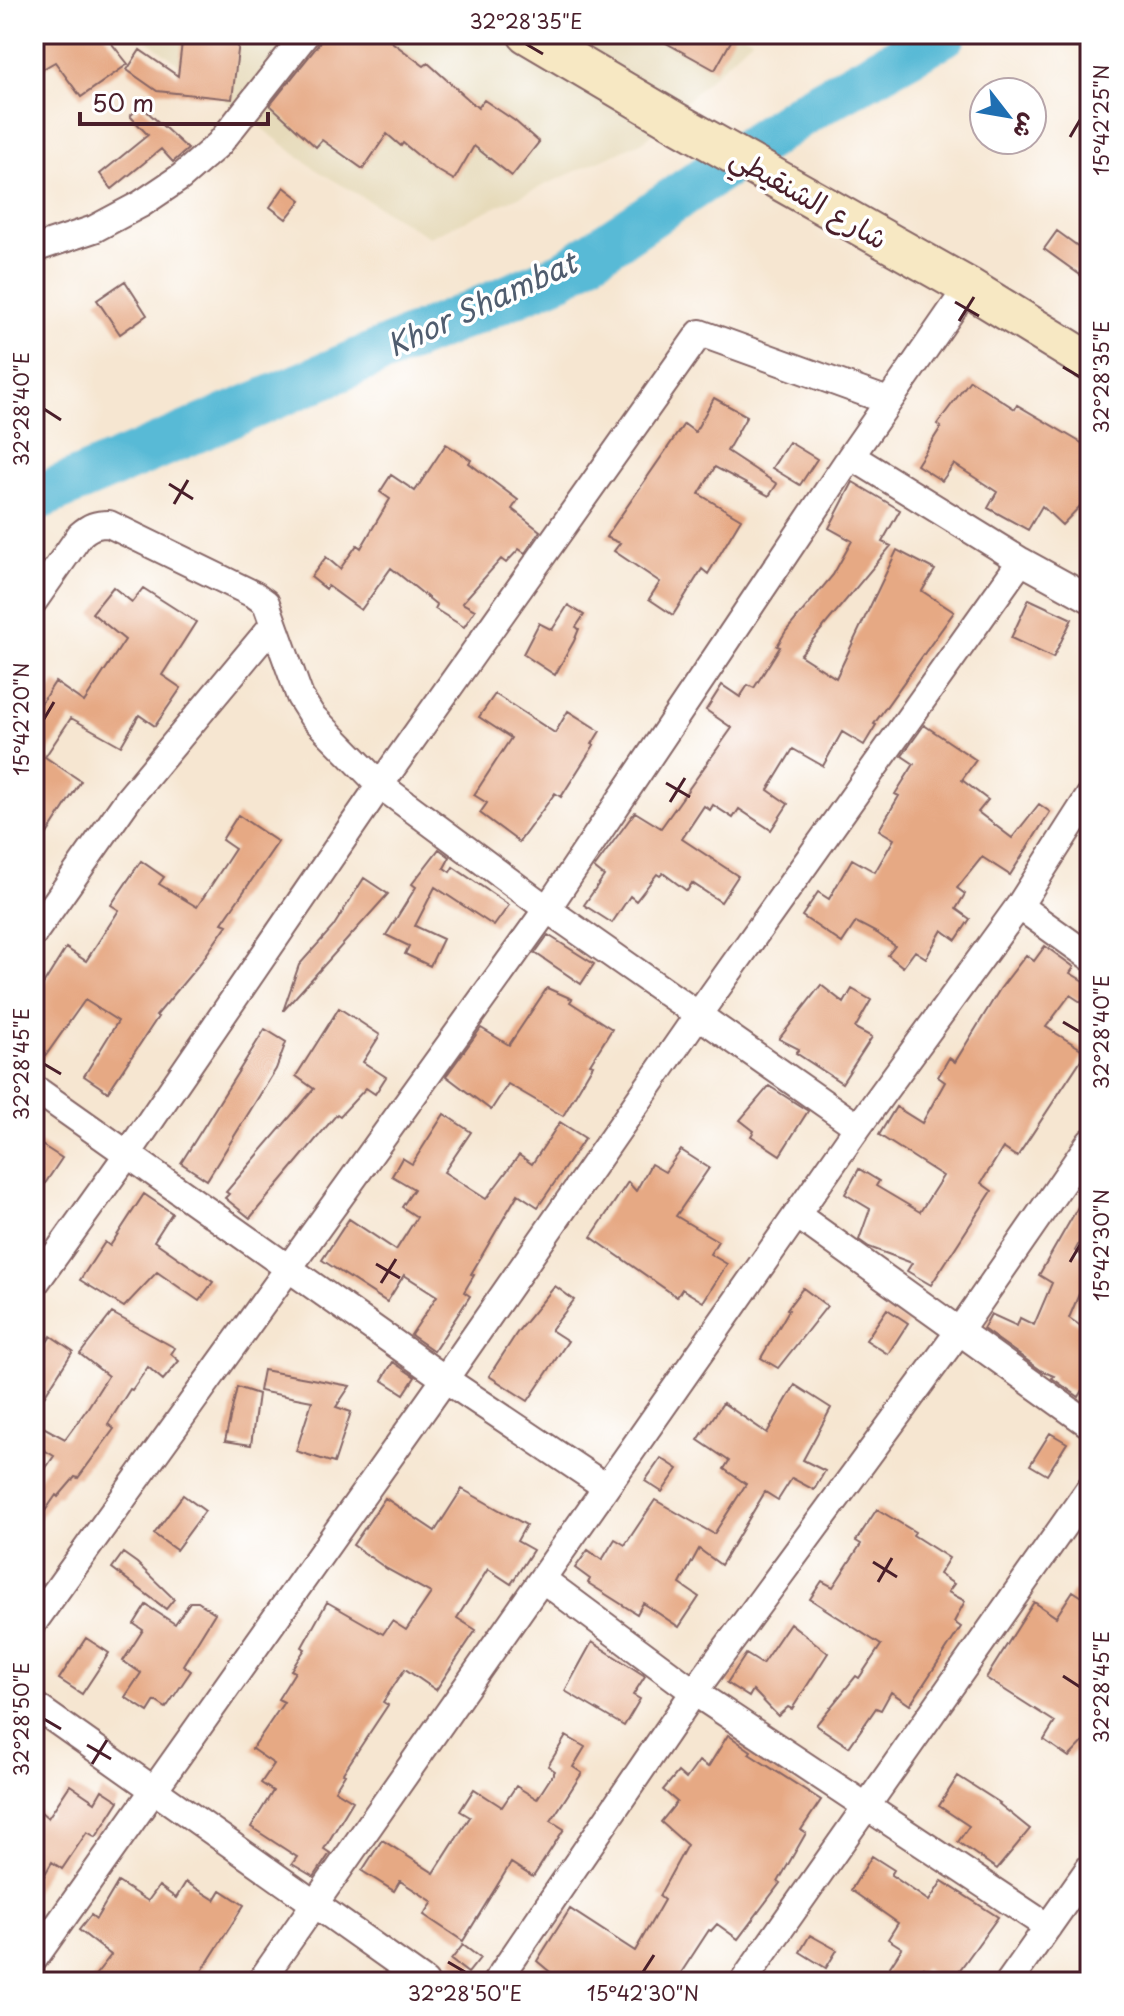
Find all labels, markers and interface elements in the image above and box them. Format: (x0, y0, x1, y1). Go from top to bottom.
text: 32°28'35"E (469, 6, 583, 36)
text: 15°42'25"N (1086, 64, 1116, 176)
scale bar (80, 76, 268, 126)
north arrow (968, 76, 1048, 156)
text: 50 m (92, 84, 154, 120)
text: ش (1006, 108, 1047, 146)
street label: شارع الشنقيطي (721, 134, 896, 263)
water label: Khor Shambat (379, 238, 587, 366)
text: 32°28'35"E (1086, 320, 1116, 434)
text: 32°28'40"E (6, 352, 36, 466)
text: 15°42'20"N (6, 662, 36, 776)
text: 32°28'40"E (1086, 975, 1116, 1089)
text: 32°28'45"E (6, 1008, 36, 1120)
text: 15°42'30"N (1086, 1189, 1116, 1301)
text: 32°28'45"E (1086, 1631, 1116, 1743)
text: 32°28'50"E (6, 1662, 36, 1776)
text: 32°28'50"E (408, 1978, 522, 2008)
text: 15°42'30"N (587, 1978, 699, 2008)

